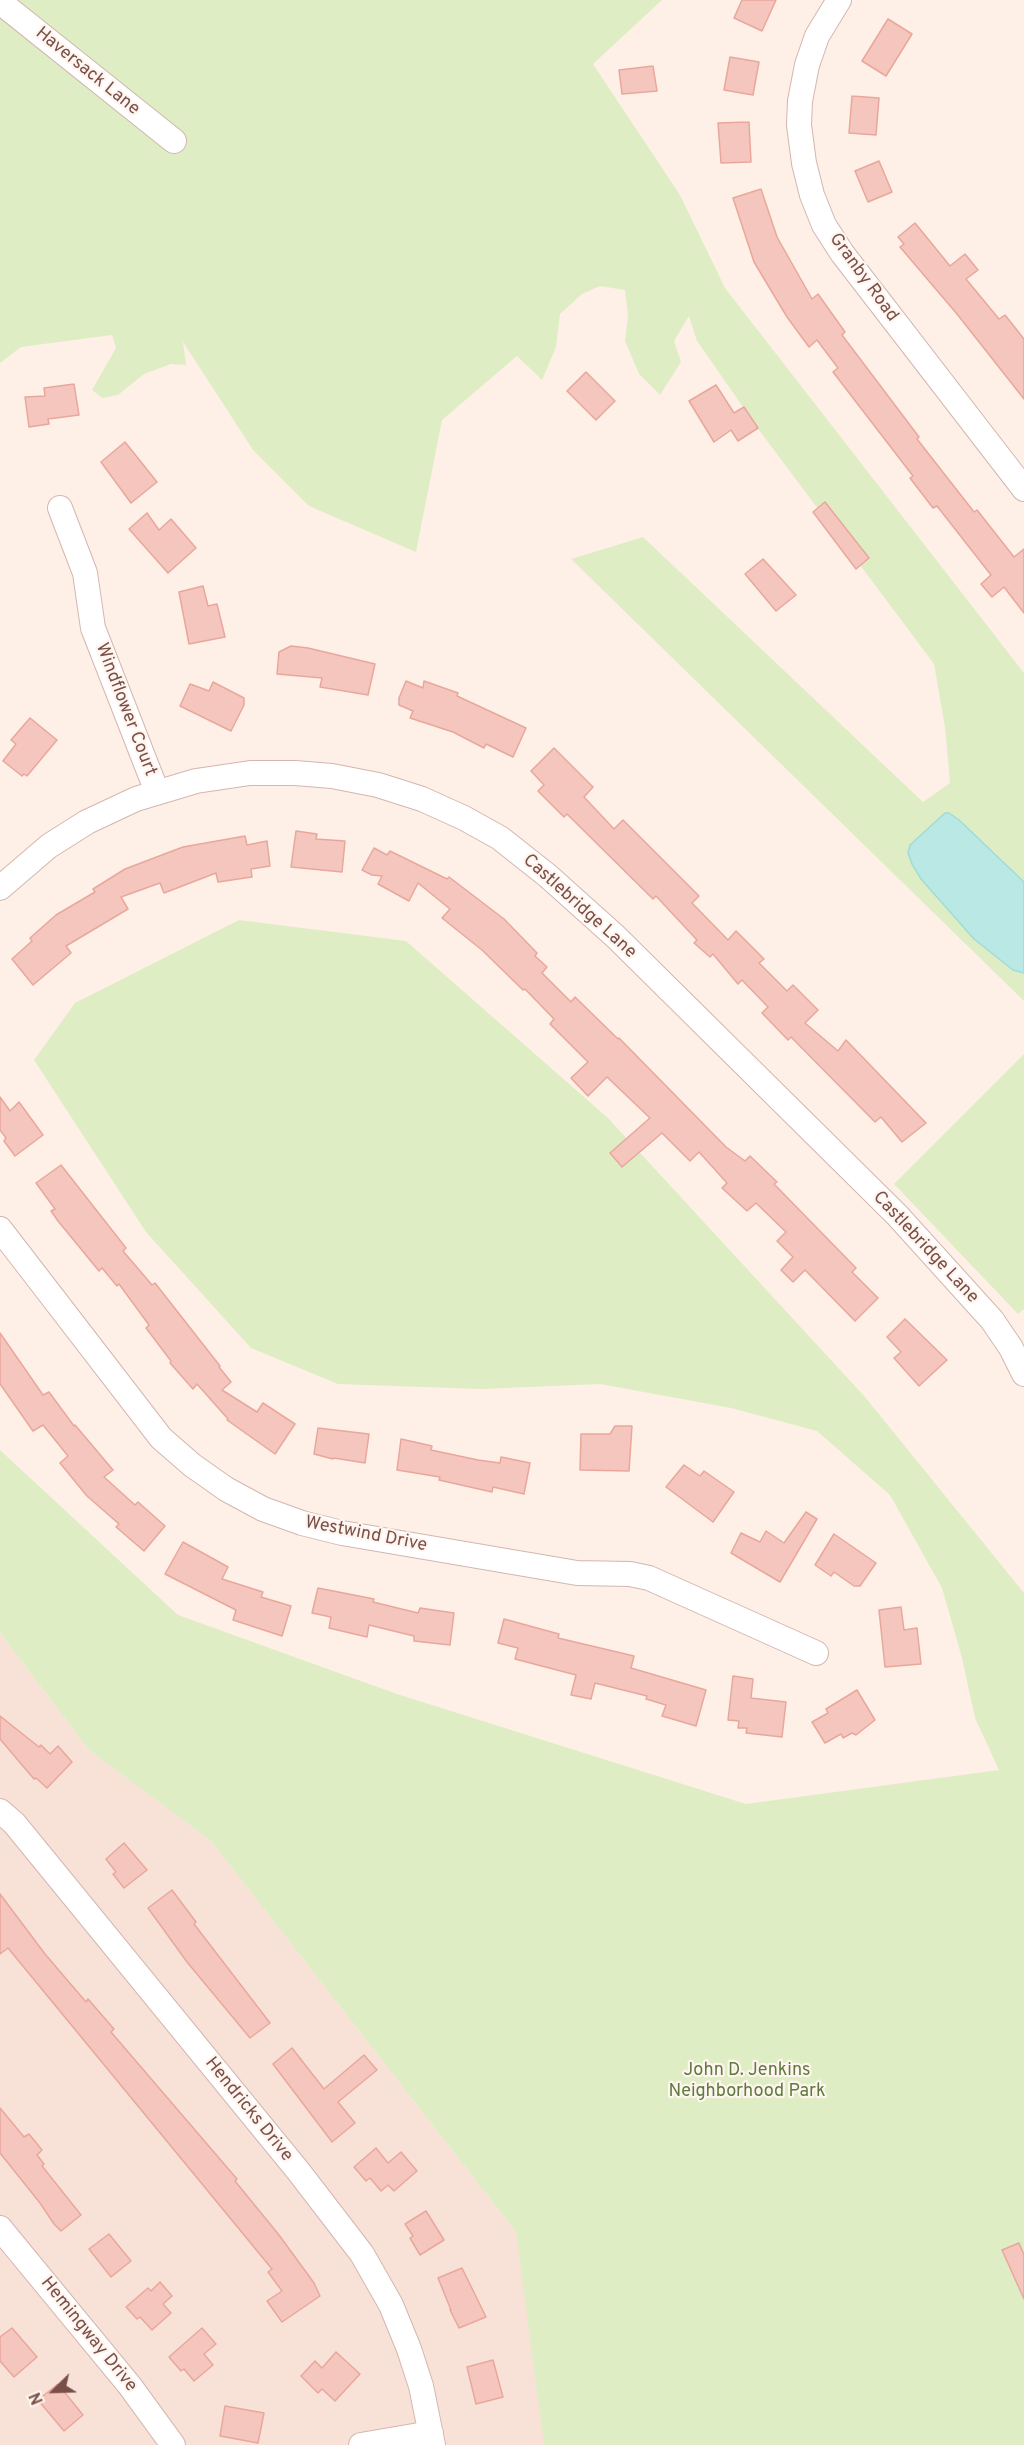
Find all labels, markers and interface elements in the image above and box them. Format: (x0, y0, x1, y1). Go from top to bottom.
street label: Haversack Lane (30, 23, 144, 121)
street label: Granby Road (824, 229, 902, 327)
street label: Windflower Court (90, 640, 160, 780)
street label: Castlebridge Lane (518, 850, 640, 964)
street label: Castlebridge Lane (867, 1187, 983, 1309)
street label: Westwind Drive (303, 1513, 429, 1557)
street label: Hendricks Drive (199, 2053, 297, 2167)
park label: John D. Jenkins Neighborhood Park (668, 2060, 826, 2102)
street label: Hemingway Drive (35, 2273, 141, 2397)
north arrow (24, 2361, 84, 2421)
text: N (26, 2389, 49, 2407)

